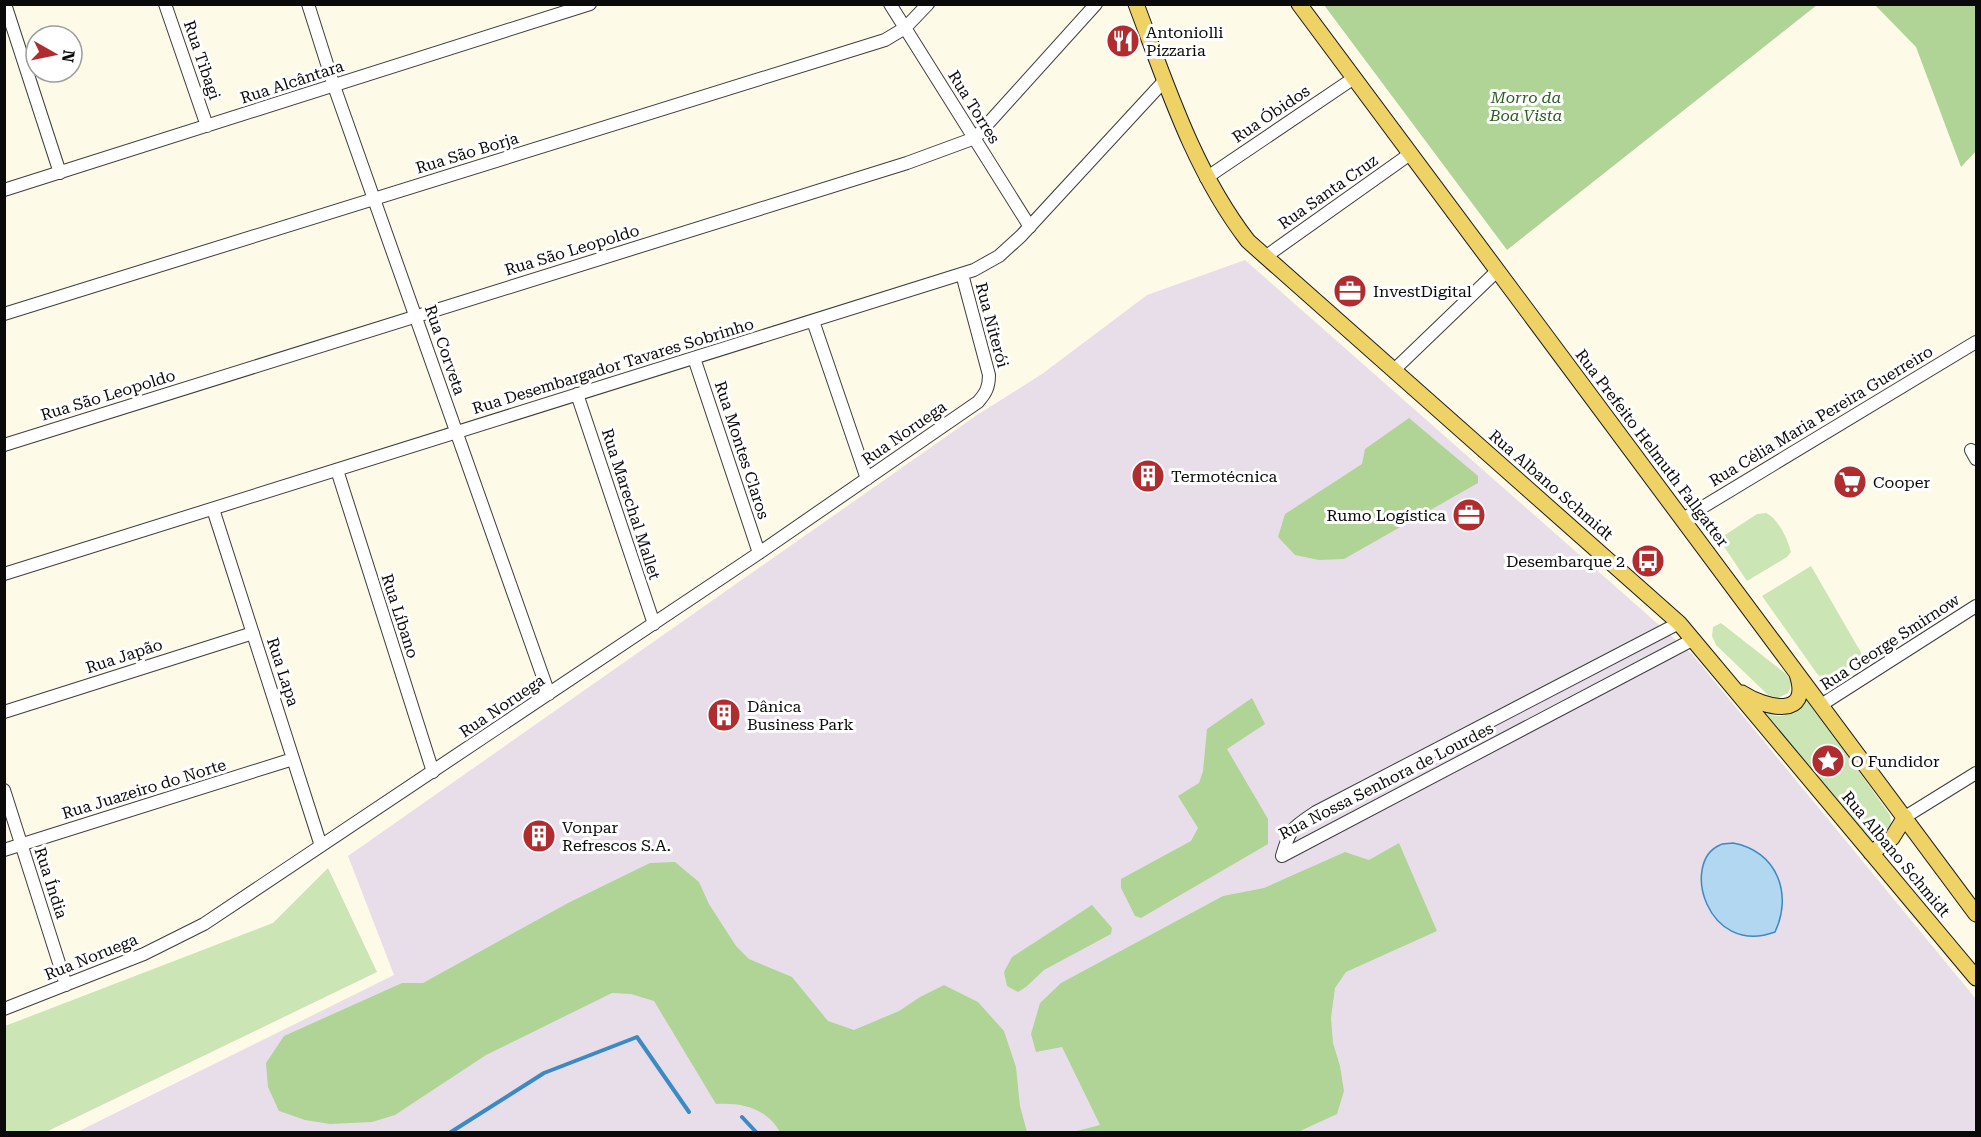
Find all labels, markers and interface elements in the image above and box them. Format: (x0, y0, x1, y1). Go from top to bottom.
street label: Rua Tibagi (180, 18, 224, 102)
restaurant icon: Antoniolli Pizzaria (1105, 23, 1141, 59)
place label: Antoniolli Pizzaria (1146, 23, 1223, 60)
north arrow (24, 24, 84, 84)
text: N (58, 49, 79, 64)
street label: Rua Alcântara (238, 56, 346, 108)
street label: Rua Torres (944, 67, 1004, 147)
street label: Rua Óbidos (1229, 81, 1314, 147)
park label: Morro da Boa Vista (1489, 88, 1563, 125)
street label: Rua São Borja (413, 128, 521, 178)
street label: Rua Santa Cruz (1275, 150, 1382, 233)
street label: Rua São Leopoldo (502, 220, 642, 280)
office icon: InvestDigital (1332, 273, 1368, 309)
street label: Rua Niterói (972, 280, 1012, 370)
place label: InvestDigital (1373, 282, 1472, 301)
street label: Rua Corveta (421, 302, 469, 398)
street label: Rua Desembargador Tavares Sobrinho (470, 314, 756, 418)
street label: Rua Célia Maria Pereira Guerreiro (1706, 341, 1936, 490)
street label: Rua Prefeito Helmuth Fallgatter (1572, 346, 1733, 551)
street label: Rua São Leopoldo (38, 365, 178, 425)
street label: Rua Montes Claros (711, 379, 773, 522)
street label: Rua Noruega (858, 397, 950, 469)
street label: Rua Marechal Mallet (598, 426, 664, 582)
street label: Rua Albano Schmidt (1485, 426, 1617, 544)
building icon: Termotécnica (1130, 458, 1166, 494)
supermarket icon: Cooper (1832, 464, 1868, 500)
place label: Termotécnica (1171, 467, 1277, 486)
place label: Cooper (1873, 473, 1930, 492)
office icon: Rumo Logística (1451, 497, 1487, 533)
place label: Rumo Logística (1326, 506, 1446, 525)
bus stop icon: Desembarque 2 (1630, 543, 1666, 579)
place label: Desembarque 2 (1506, 552, 1625, 571)
street label: Rua Líbano (377, 571, 423, 661)
street label: Rua George Smirnow (1817, 589, 1964, 694)
street label: Rua Japão (83, 635, 165, 677)
street label: Rua Lapa (263, 635, 303, 709)
street label: Rua Noruega (456, 670, 549, 741)
building icon: Dânica Business Park (706, 697, 742, 733)
place label: Dânica Business Park (747, 697, 854, 734)
street label: Rua Nossa Senhora de Lourdes (1276, 718, 1497, 844)
place icon: O Fundidor (1810, 743, 1846, 779)
place label: O Fundidor (1851, 752, 1940, 771)
street label: Rua Juazeiro do Norte (60, 755, 229, 823)
street label: Rua Albano Schmidt (1838, 787, 1954, 921)
building icon: Vonpar Refrescos S.A. (521, 818, 557, 854)
place label: Vonpar Refrescos S.A. (562, 818, 671, 855)
street label: Rua Índia (31, 845, 72, 921)
street label: Rua Noruega (42, 930, 141, 984)

